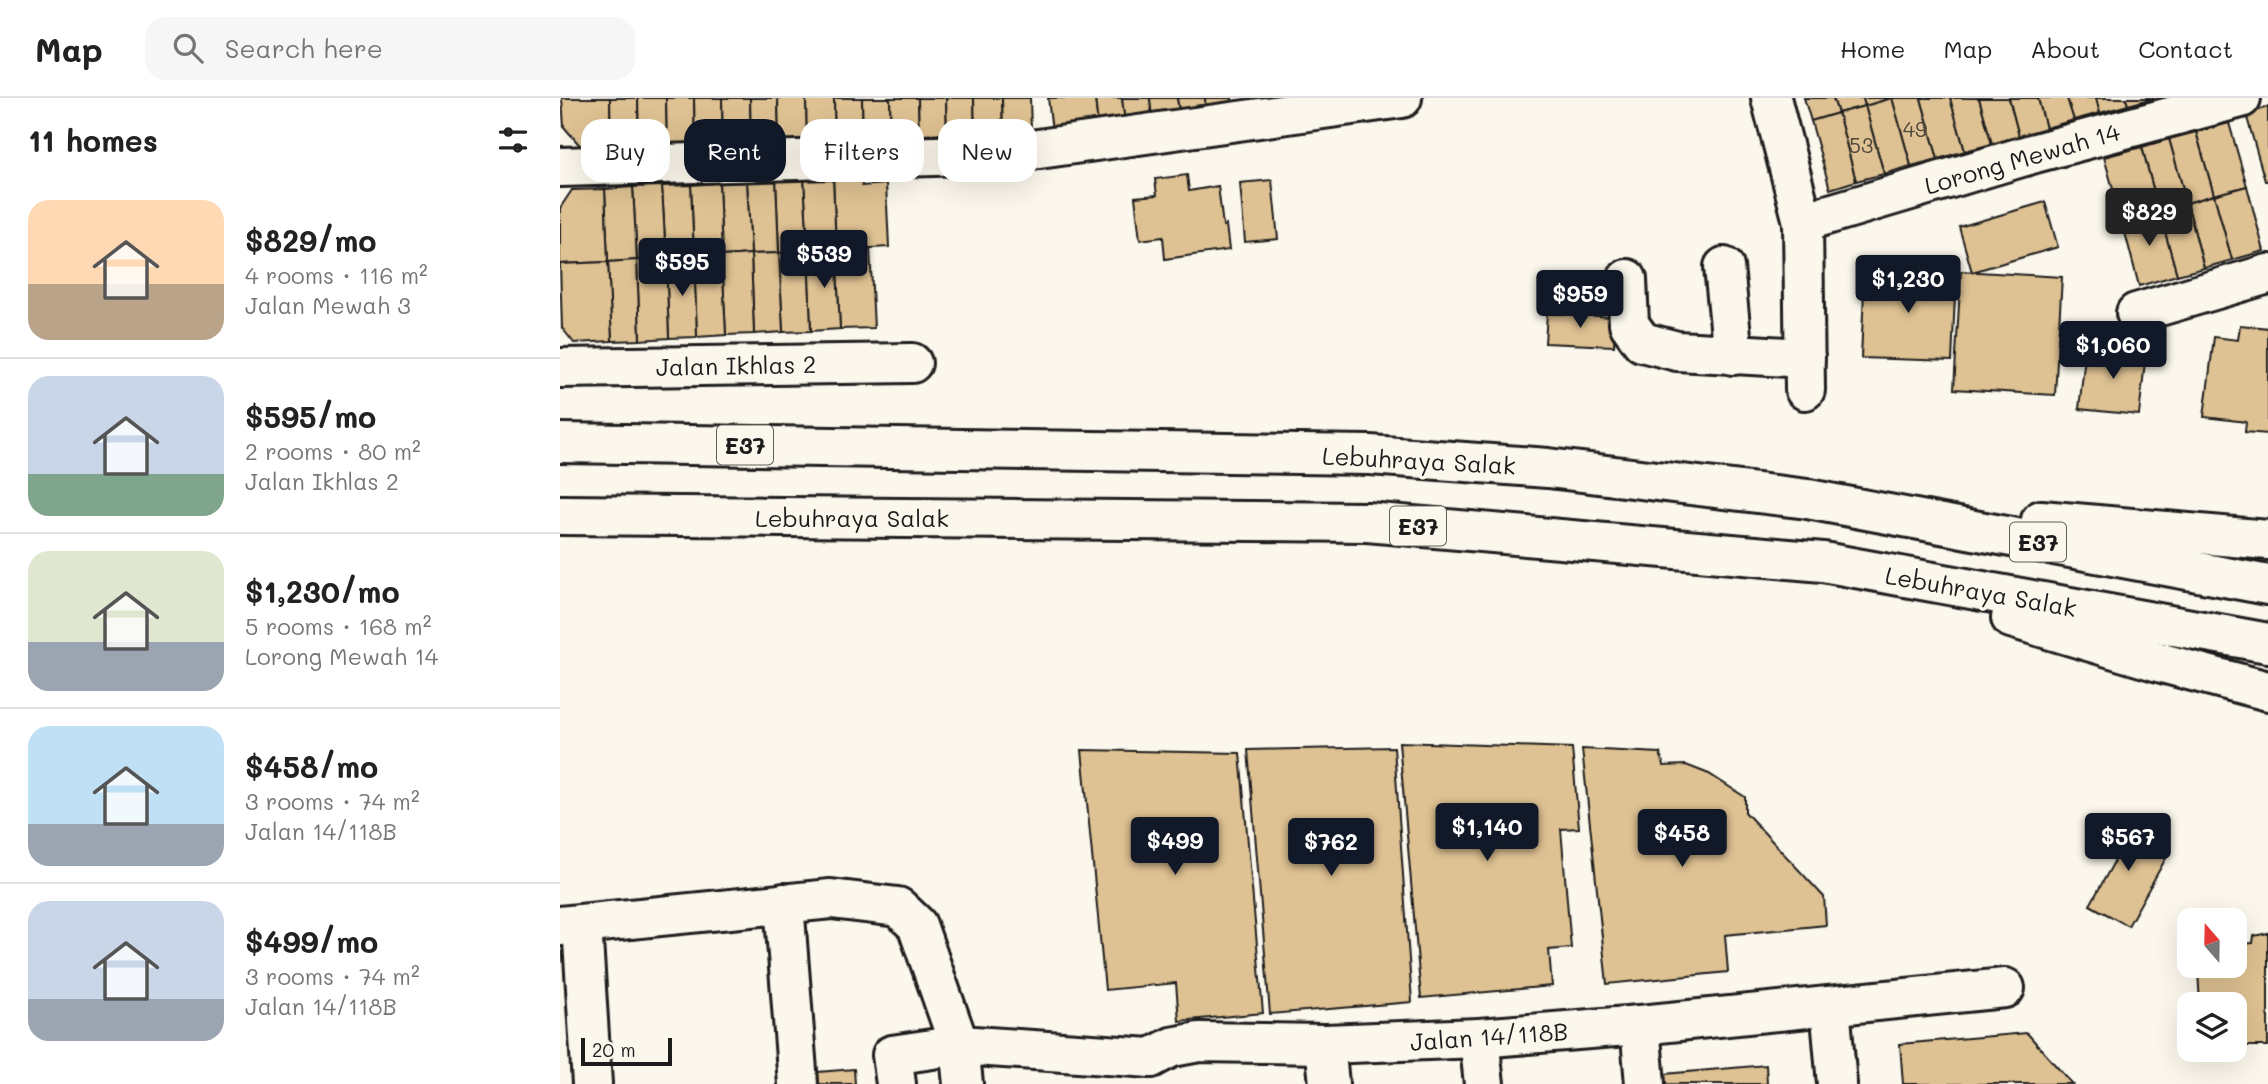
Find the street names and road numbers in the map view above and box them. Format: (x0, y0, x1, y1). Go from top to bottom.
street label: Lorong Mewah 14 (1921, 115, 2123, 201)
street label: Jalan Ikhlas 2 (655, 348, 817, 382)
road number: E37 (717, 426, 773, 464)
street label: Lebuhraya Salak (1321, 439, 1517, 481)
street label: Lebuhraya Salak (755, 502, 949, 533)
road number: E37 (1390, 506, 1446, 546)
road number: E37 (2010, 522, 2066, 562)
street label: Lebuhraya Salak (1883, 559, 2079, 623)
street label: Jalan 14/118B (1409, 1015, 1569, 1057)

